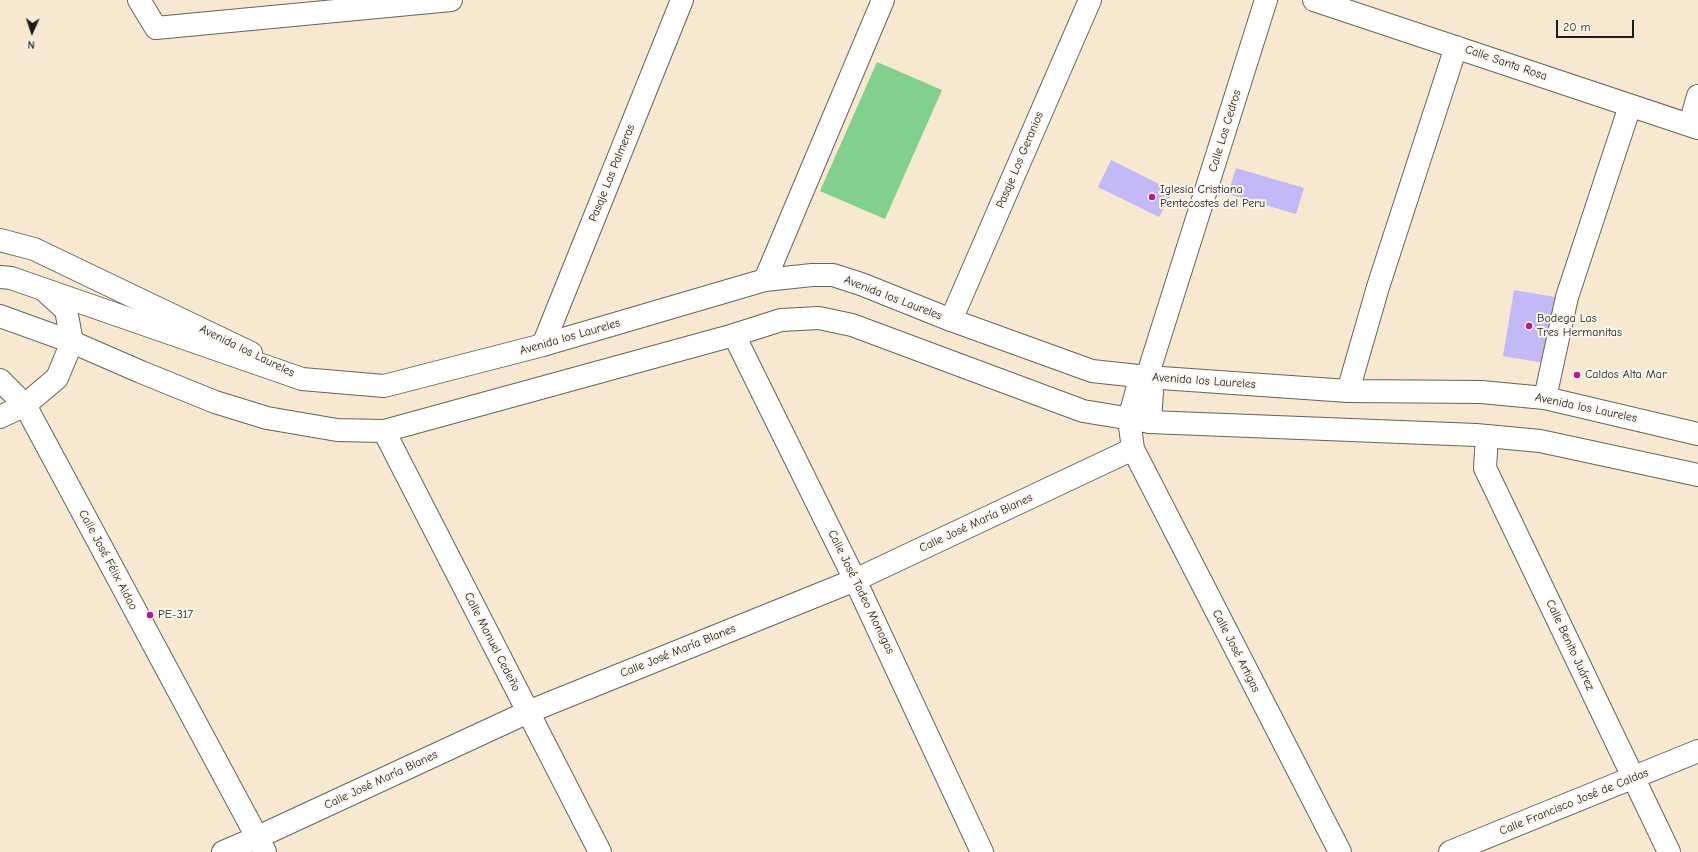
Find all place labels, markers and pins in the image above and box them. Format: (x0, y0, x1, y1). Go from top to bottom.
place label: Iglesia Cristiana Pentecostes del Peru (1160, 183, 1265, 211)
marker: Iglesia Cristiana Pentecostes del Peru (1147, 192, 1157, 202)
place label: Bodega Las Tres Hermanitas (1537, 312, 1622, 340)
marker: Bodega Las Tres Hermanitas (1524, 321, 1534, 331)
place label: Caldos Alta Mar (1585, 368, 1667, 382)
marker: Caldos Alta Mar (1572, 370, 1582, 380)
place label: PE-317 (158, 608, 193, 622)
marker: PE-317 (145, 610, 155, 620)

